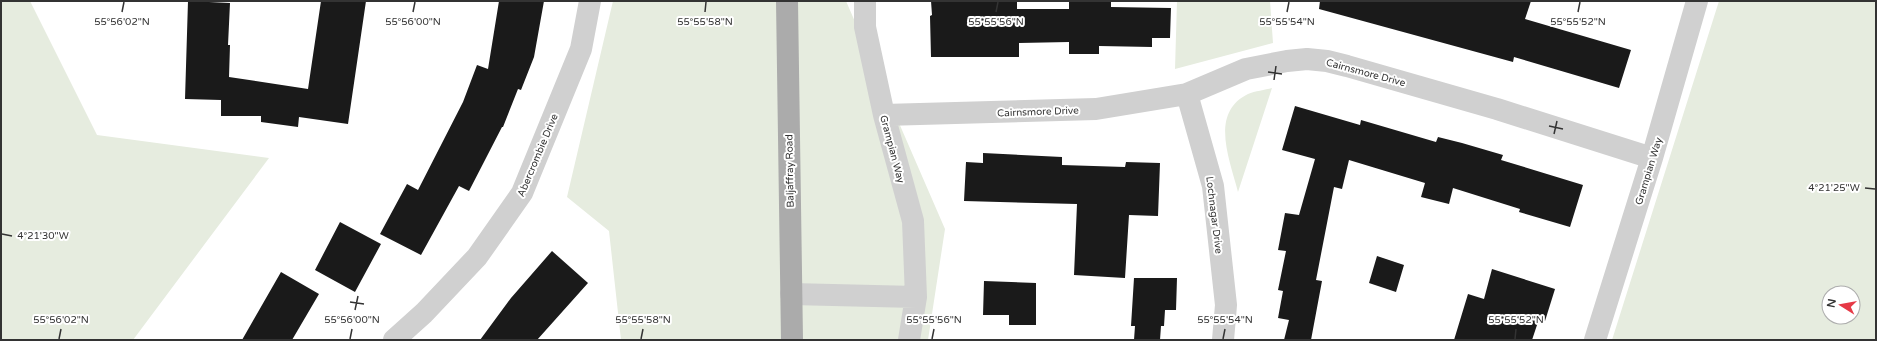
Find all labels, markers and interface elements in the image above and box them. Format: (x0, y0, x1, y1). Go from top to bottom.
text: 55°56'02"N (94, 16, 150, 28)
text: 55°56'00"N (385, 16, 441, 28)
text: 55°55'58"N (677, 16, 733, 28)
text: 55°55'56"N (968, 16, 1024, 28)
text: 55°55'54"N (1259, 16, 1315, 28)
text: 55°55'52"N (1550, 16, 1606, 28)
street label: Cairnsmore Drive (1325, 57, 1407, 89)
street label: Cairnsmore Drive (997, 105, 1079, 119)
street label: Abercrombie Drive (515, 112, 561, 199)
street label: Grampian Way (877, 114, 907, 185)
street label: Baljaffray Road (783, 134, 797, 208)
street label: Grampian Way (1633, 136, 1665, 206)
street label: Lochnagar Drive (1203, 176, 1225, 255)
text: 4°21'25"W (1808, 182, 1860, 194)
text: 4°21'30"W (17, 230, 69, 242)
north arrow (1821, 285, 1861, 325)
text: N (1824, 298, 1839, 309)
text: 55°56'02"N (33, 314, 89, 326)
text: 55°56'00"N (324, 314, 380, 326)
text: 55°55'58"N (615, 314, 671, 326)
text: 55°55'56"N (906, 314, 962, 326)
text: 55°55'54"N (1197, 314, 1253, 326)
text: 55°55'52"N (1488, 314, 1544, 326)

